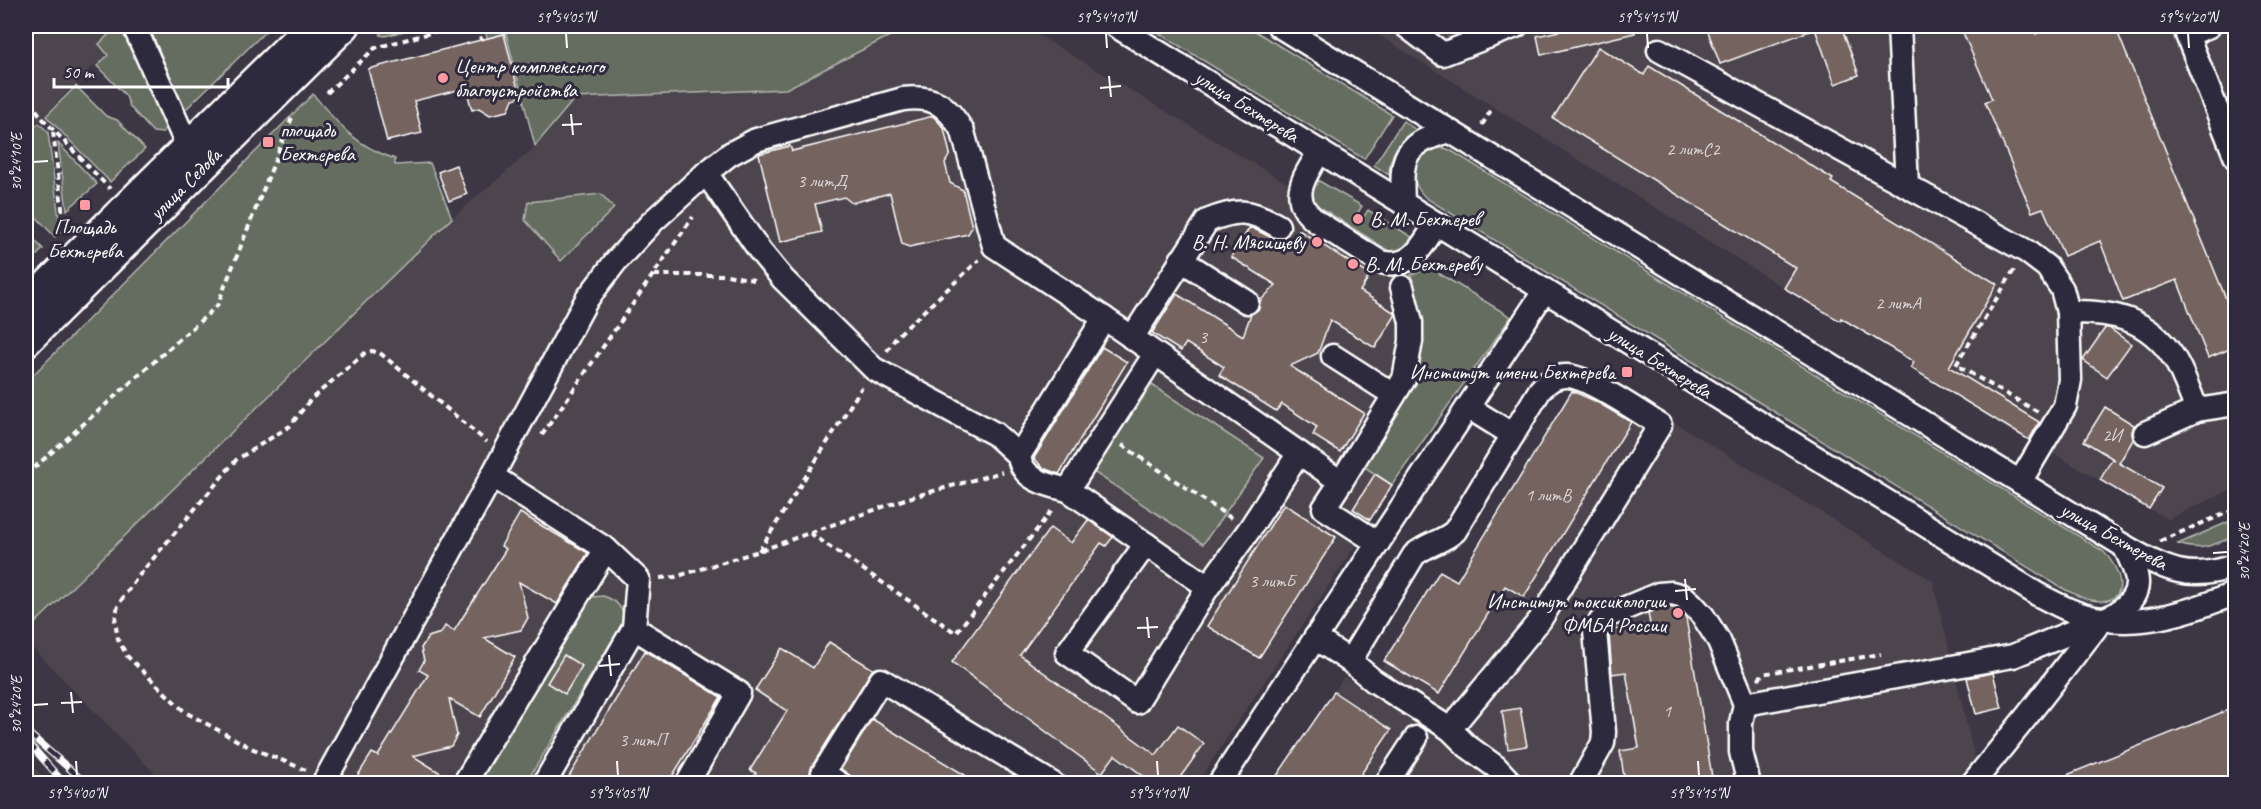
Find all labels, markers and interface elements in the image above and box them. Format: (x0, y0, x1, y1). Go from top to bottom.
text: 59°54'05"N (536, 8, 599, 27)
text: 59°54'10"N (1076, 8, 1139, 27)
text: 59°54'15"N (1617, 8, 1680, 27)
text: 59°54'20"N (2158, 8, 2221, 27)
scale bar (54, 51, 228, 89)
place label: Центр комплексного благоустройства (455, 53, 607, 103)
text: 50 m (63, 61, 96, 83)
street label: улица Бехтерева (1188, 63, 1305, 149)
marker: Центр комплексного благоустройства (436, 71, 450, 85)
place label: площадь Бехтерева (280, 117, 356, 167)
text: 30°24'10"E (7, 131, 26, 191)
marker: площадь Бехтерева (261, 135, 275, 149)
house number: 2 литС2 (1666, 138, 1722, 160)
street label: улица Седова (142, 141, 228, 227)
house number: 3 литД (797, 170, 849, 192)
marker: Площадь Бехтерева (78, 198, 92, 212)
place label: В. М. Бехтерев (1370, 206, 1485, 232)
marker: В. М. Бехтерев (1351, 212, 1365, 226)
place label: Площадь Бехтерева (48, 214, 124, 264)
place label: В. Н. Мясищеву (1192, 229, 1307, 255)
marker: В. Н. Мясищеву (1310, 235, 1324, 249)
place label: В. М. Бехтереву (1365, 251, 1484, 277)
marker: В. М. Бехтереву (1346, 257, 1360, 271)
house number: 2 литА (1875, 292, 1922, 314)
street label: улица Бехтерева (1601, 319, 1718, 405)
house number: 3 (1199, 326, 1209, 348)
place label: Институт имени Бехтерева (1409, 359, 1617, 385)
marker: Институт имени Бехтерева (1620, 365, 1634, 379)
house number: 2И (2102, 424, 2124, 446)
house number: 1 литВ (1525, 484, 1573, 506)
street label: улица Бехтерева (2054, 495, 2173, 577)
text: 30°24'20"E (2235, 521, 2254, 581)
house number: 3 литБ (1249, 570, 1298, 592)
place label: Институт токсикологии ФМБА России (1487, 588, 1669, 638)
marker: Институт токсикологии ФМБА России (1671, 606, 1685, 620)
text: 30°24'20"E (7, 674, 26, 734)
house number: 1 (1663, 700, 1672, 722)
house number: 3 литП (619, 729, 670, 751)
text: 59°54'00"N (47, 784, 110, 803)
text: 59°54'05"N (588, 784, 651, 803)
text: 59°54'10"N (1128, 784, 1191, 803)
text: 59°54'15"N (1669, 784, 1732, 803)

